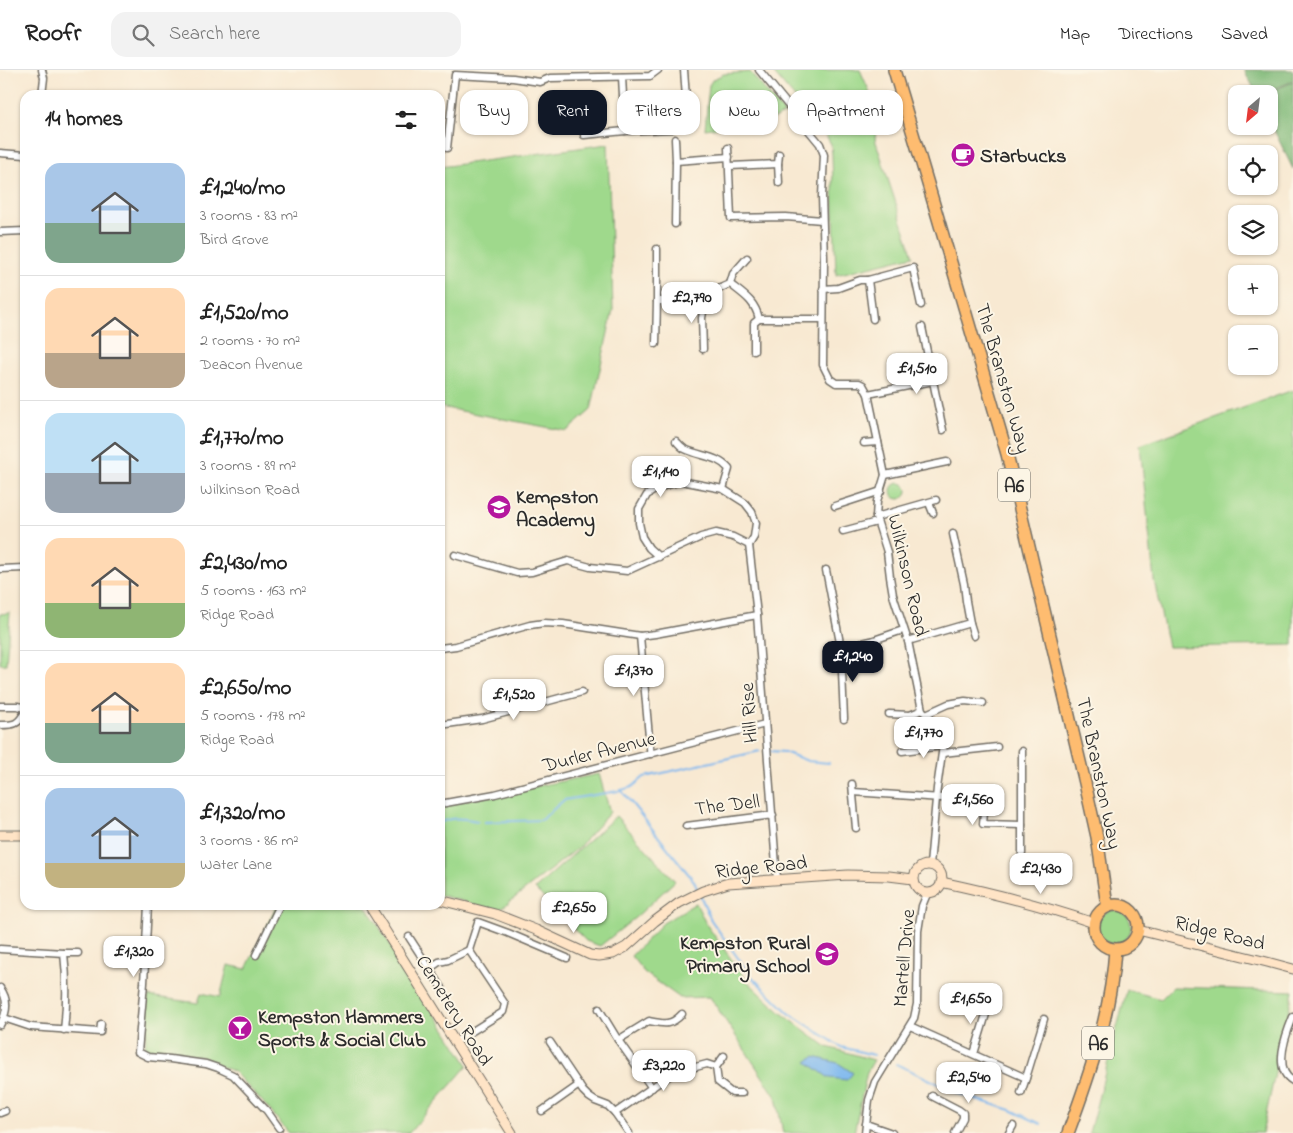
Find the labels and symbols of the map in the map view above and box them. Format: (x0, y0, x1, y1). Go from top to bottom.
north arrow (1228, 85, 1278, 135)
cafe icon: Starbucks (950, 142, 976, 168)
place label: Starbucks (980, 143, 1066, 172)
pin: £2,790 (651, 282, 733, 324)
street label: The Branston Way (966, 300, 1037, 457)
pin: £1,510 (876, 352, 958, 395)
pin: £1,140 (620, 456, 702, 498)
road number: A6 (998, 468, 1030, 502)
place label: Kempston Academy (516, 484, 598, 537)
school or university icon: Kempston Academy (486, 494, 512, 520)
street label: Wilkinson Road (878, 512, 935, 640)
pin: £1,240 (812, 640, 894, 683)
pin: £1,370 (593, 654, 675, 697)
pin: £1,520 (473, 678, 555, 721)
street label: Hill Rise (734, 681, 767, 744)
street label: The Branston Way (1067, 695, 1128, 852)
pin: £1,770 (883, 716, 965, 759)
street label: Durler Avenue (539, 725, 659, 782)
pin: £1,560 (932, 784, 1014, 826)
street label: The Dell (693, 788, 761, 825)
street label: Ridge Road (714, 849, 809, 889)
pin: £2,430 (1000, 852, 1082, 895)
pin: £2,650 (533, 892, 615, 934)
street label: Martell Drive (887, 908, 924, 1008)
street label: Ridge Road (1171, 909, 1268, 961)
place label: Kempston Rural Primary School (680, 930, 810, 983)
pin: £1,320 (93, 936, 175, 978)
school or university icon: Kempston Rural Primary School (814, 941, 840, 967)
street label: Cemetery Road (407, 950, 499, 1072)
pin: £1,650 (930, 982, 1012, 1025)
place label: Kempston Hammers Sports & Social Club (258, 1004, 426, 1056)
bar icon: Kempston Hammers Sports & Social Club (227, 1015, 253, 1041)
road number: A6 (1082, 1026, 1114, 1060)
pin: £3,220 (623, 1050, 705, 1092)
pin: £2,540 (928, 1062, 1010, 1104)

